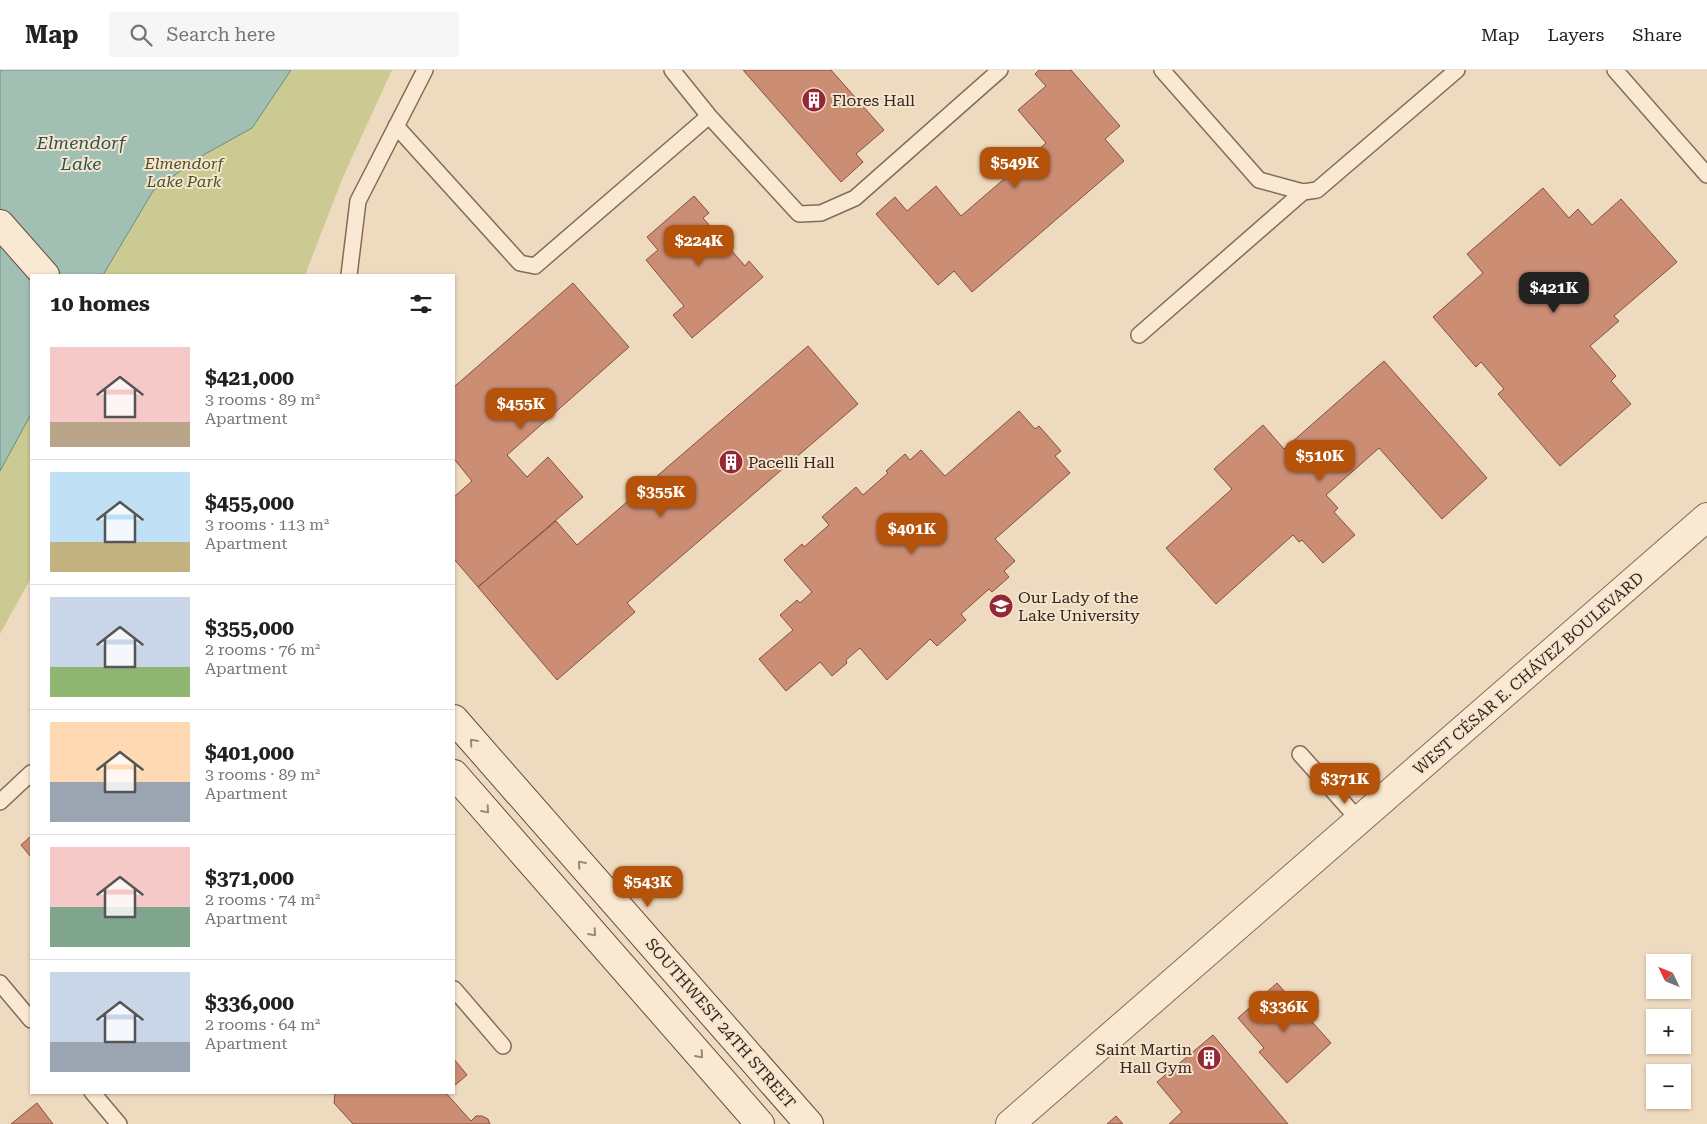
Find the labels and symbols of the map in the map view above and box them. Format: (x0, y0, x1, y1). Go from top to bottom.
building icon: Flores Hall (801, 87, 827, 113)
place label: Flores Hall (832, 91, 915, 110)
water label: Elmendorf Lake (36, 132, 128, 174)
pin: $549K (980, 146, 1050, 189)
park label: Elmendorf Lake Park (143, 154, 226, 191)
pin: $224K (664, 224, 734, 267)
pin: $421K (1519, 272, 1589, 314)
pin: $455K (486, 388, 556, 430)
pin: $510K (1285, 440, 1355, 482)
building icon: Pacelli Hall (718, 449, 744, 475)
place label: Pacelli Hall (748, 453, 835, 472)
pin: $355K (626, 476, 696, 518)
pin: $401K (877, 512, 947, 555)
street label: WEST CÉSAR E. CHÁVEZ BOULEVARD (1409, 568, 1647, 779)
place label: Our Lady of the Lake University (1018, 588, 1140, 625)
school or university icon: Our Lady of the Lake University (988, 593, 1014, 619)
one-way arrow (470, 738, 479, 747)
pin: $371K (1310, 762, 1380, 805)
one-way arrow (480, 805, 489, 814)
one-way arrow (578, 860, 587, 869)
pin: $543K (613, 866, 683, 908)
one-way arrow (587, 927, 596, 936)
street label: SOUTHWEST 24TH STREET (642, 934, 800, 1112)
north arrow (1646, 954, 1691, 999)
pin: $336K (1249, 990, 1319, 1033)
place label: Saint Martin Hall Gym (1096, 1040, 1192, 1077)
building icon: Saint Martin Hall Gym (1196, 1045, 1222, 1071)
one-way arrow (694, 1050, 703, 1059)

